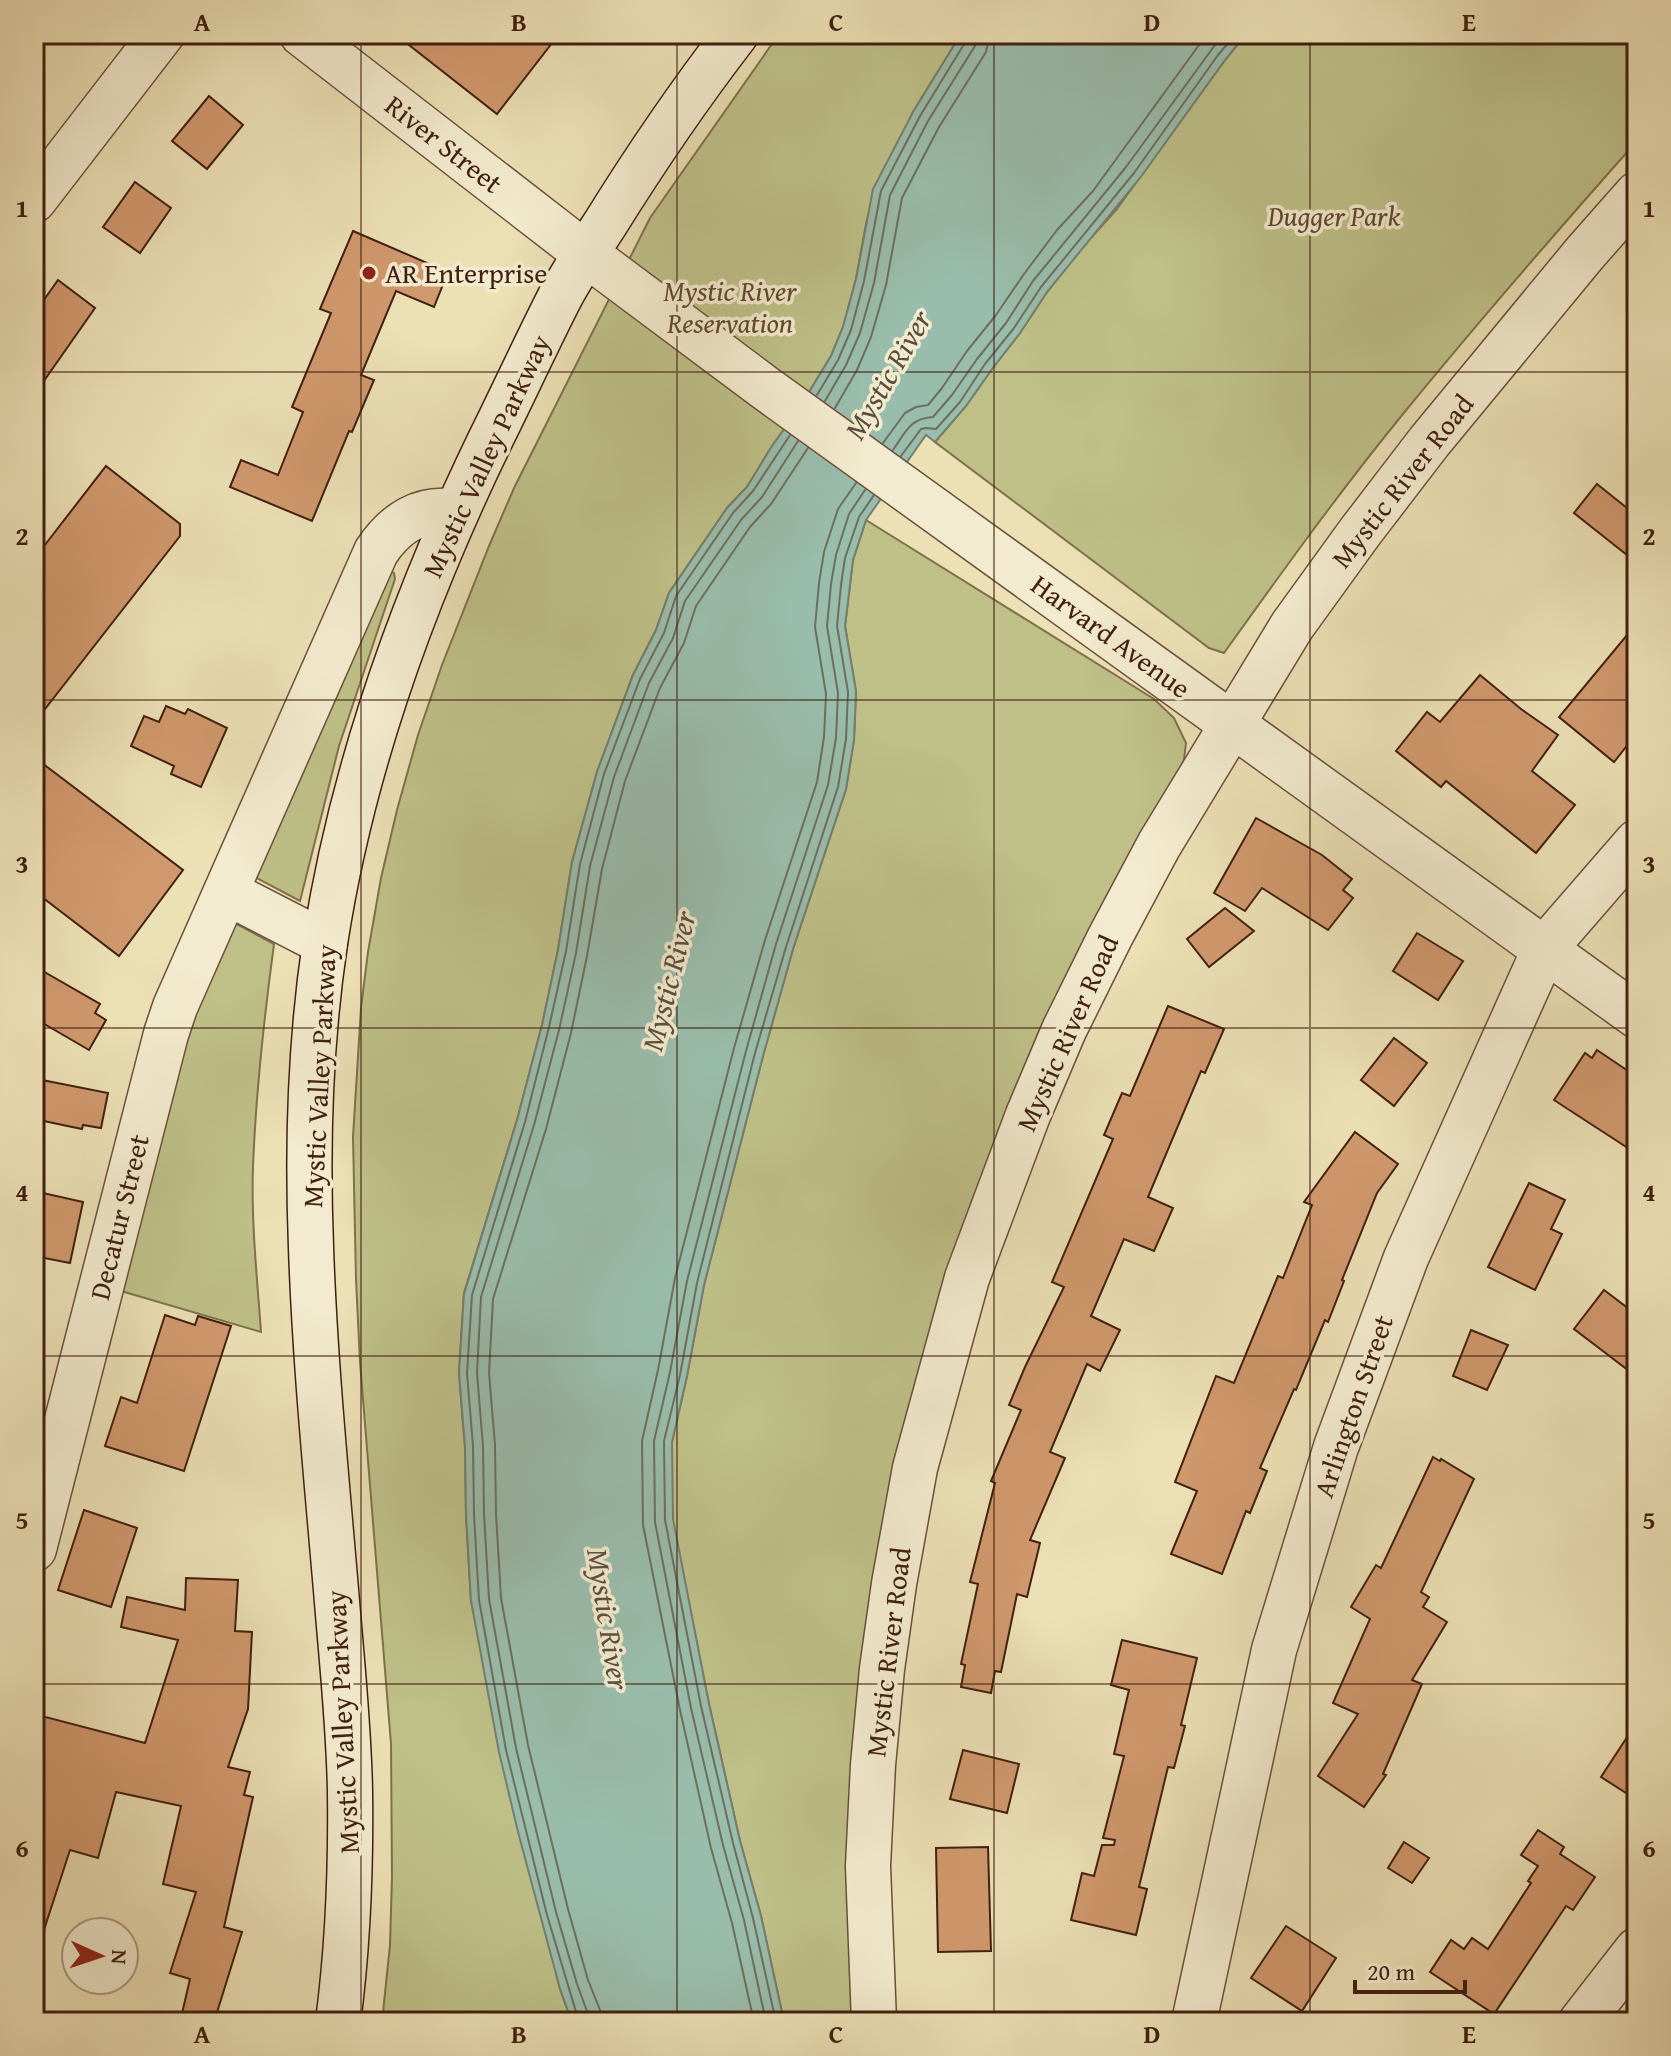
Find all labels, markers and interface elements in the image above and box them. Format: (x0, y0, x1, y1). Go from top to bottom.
text: A (194, 2, 211, 41)
text: B (511, 2, 527, 41)
text: C (829, 2, 843, 41)
text: D (1144, 2, 1160, 41)
text: E (1462, 2, 1476, 41)
street label: River Street (377, 85, 512, 203)
text: 1 (15, 188, 29, 227)
text: 1 (1642, 188, 1656, 227)
park label: Dugger Park (1267, 195, 1400, 236)
place label: AR Enterprise (385, 252, 547, 293)
marker: AR Enterprise (360, 264, 378, 282)
park label: Mystic River Reservation (663, 270, 798, 343)
water label: Mystic River (832, 301, 942, 447)
street label: Mystic Valley Parkway (411, 327, 560, 584)
street label: Mystic River Road (1320, 385, 1483, 576)
text: 2 (15, 516, 29, 555)
text: 2 (1642, 516, 1656, 555)
street label: Harvard Avenue (1023, 564, 1200, 708)
text: 3 (15, 844, 29, 883)
text: 3 (1642, 844, 1656, 883)
water label: Mystic River (629, 905, 707, 1055)
street label: Mystic River Road (1005, 928, 1128, 1138)
street label: Mystic Valley Parkway (291, 943, 346, 1209)
street label: Decatur Street (78, 1130, 159, 1304)
text: 4 (15, 1172, 29, 1211)
text: 4 (1642, 1172, 1656, 1211)
street label: Arlington Street (1302, 1309, 1403, 1503)
text: 5 (15, 1500, 29, 1539)
text: 5 (1642, 1500, 1656, 1539)
water label: Mystic River (576, 1545, 642, 1694)
street label: Mystic River Road (854, 1545, 921, 1759)
street label: Mystic Valley Parkway (314, 1589, 369, 1855)
text: 6 (15, 1828, 29, 1867)
text: 6 (1642, 1828, 1656, 1867)
north arrow (60, 1916, 140, 1996)
scale bar (1355, 1944, 1465, 1994)
text: N (104, 1949, 136, 1966)
text: 20 m (1367, 1954, 1415, 1989)
text: A (194, 2014, 211, 2053)
text: B (511, 2014, 527, 2053)
text: C (829, 2014, 843, 2053)
text: D (1144, 2014, 1160, 2053)
text: E (1462, 2014, 1476, 2053)

